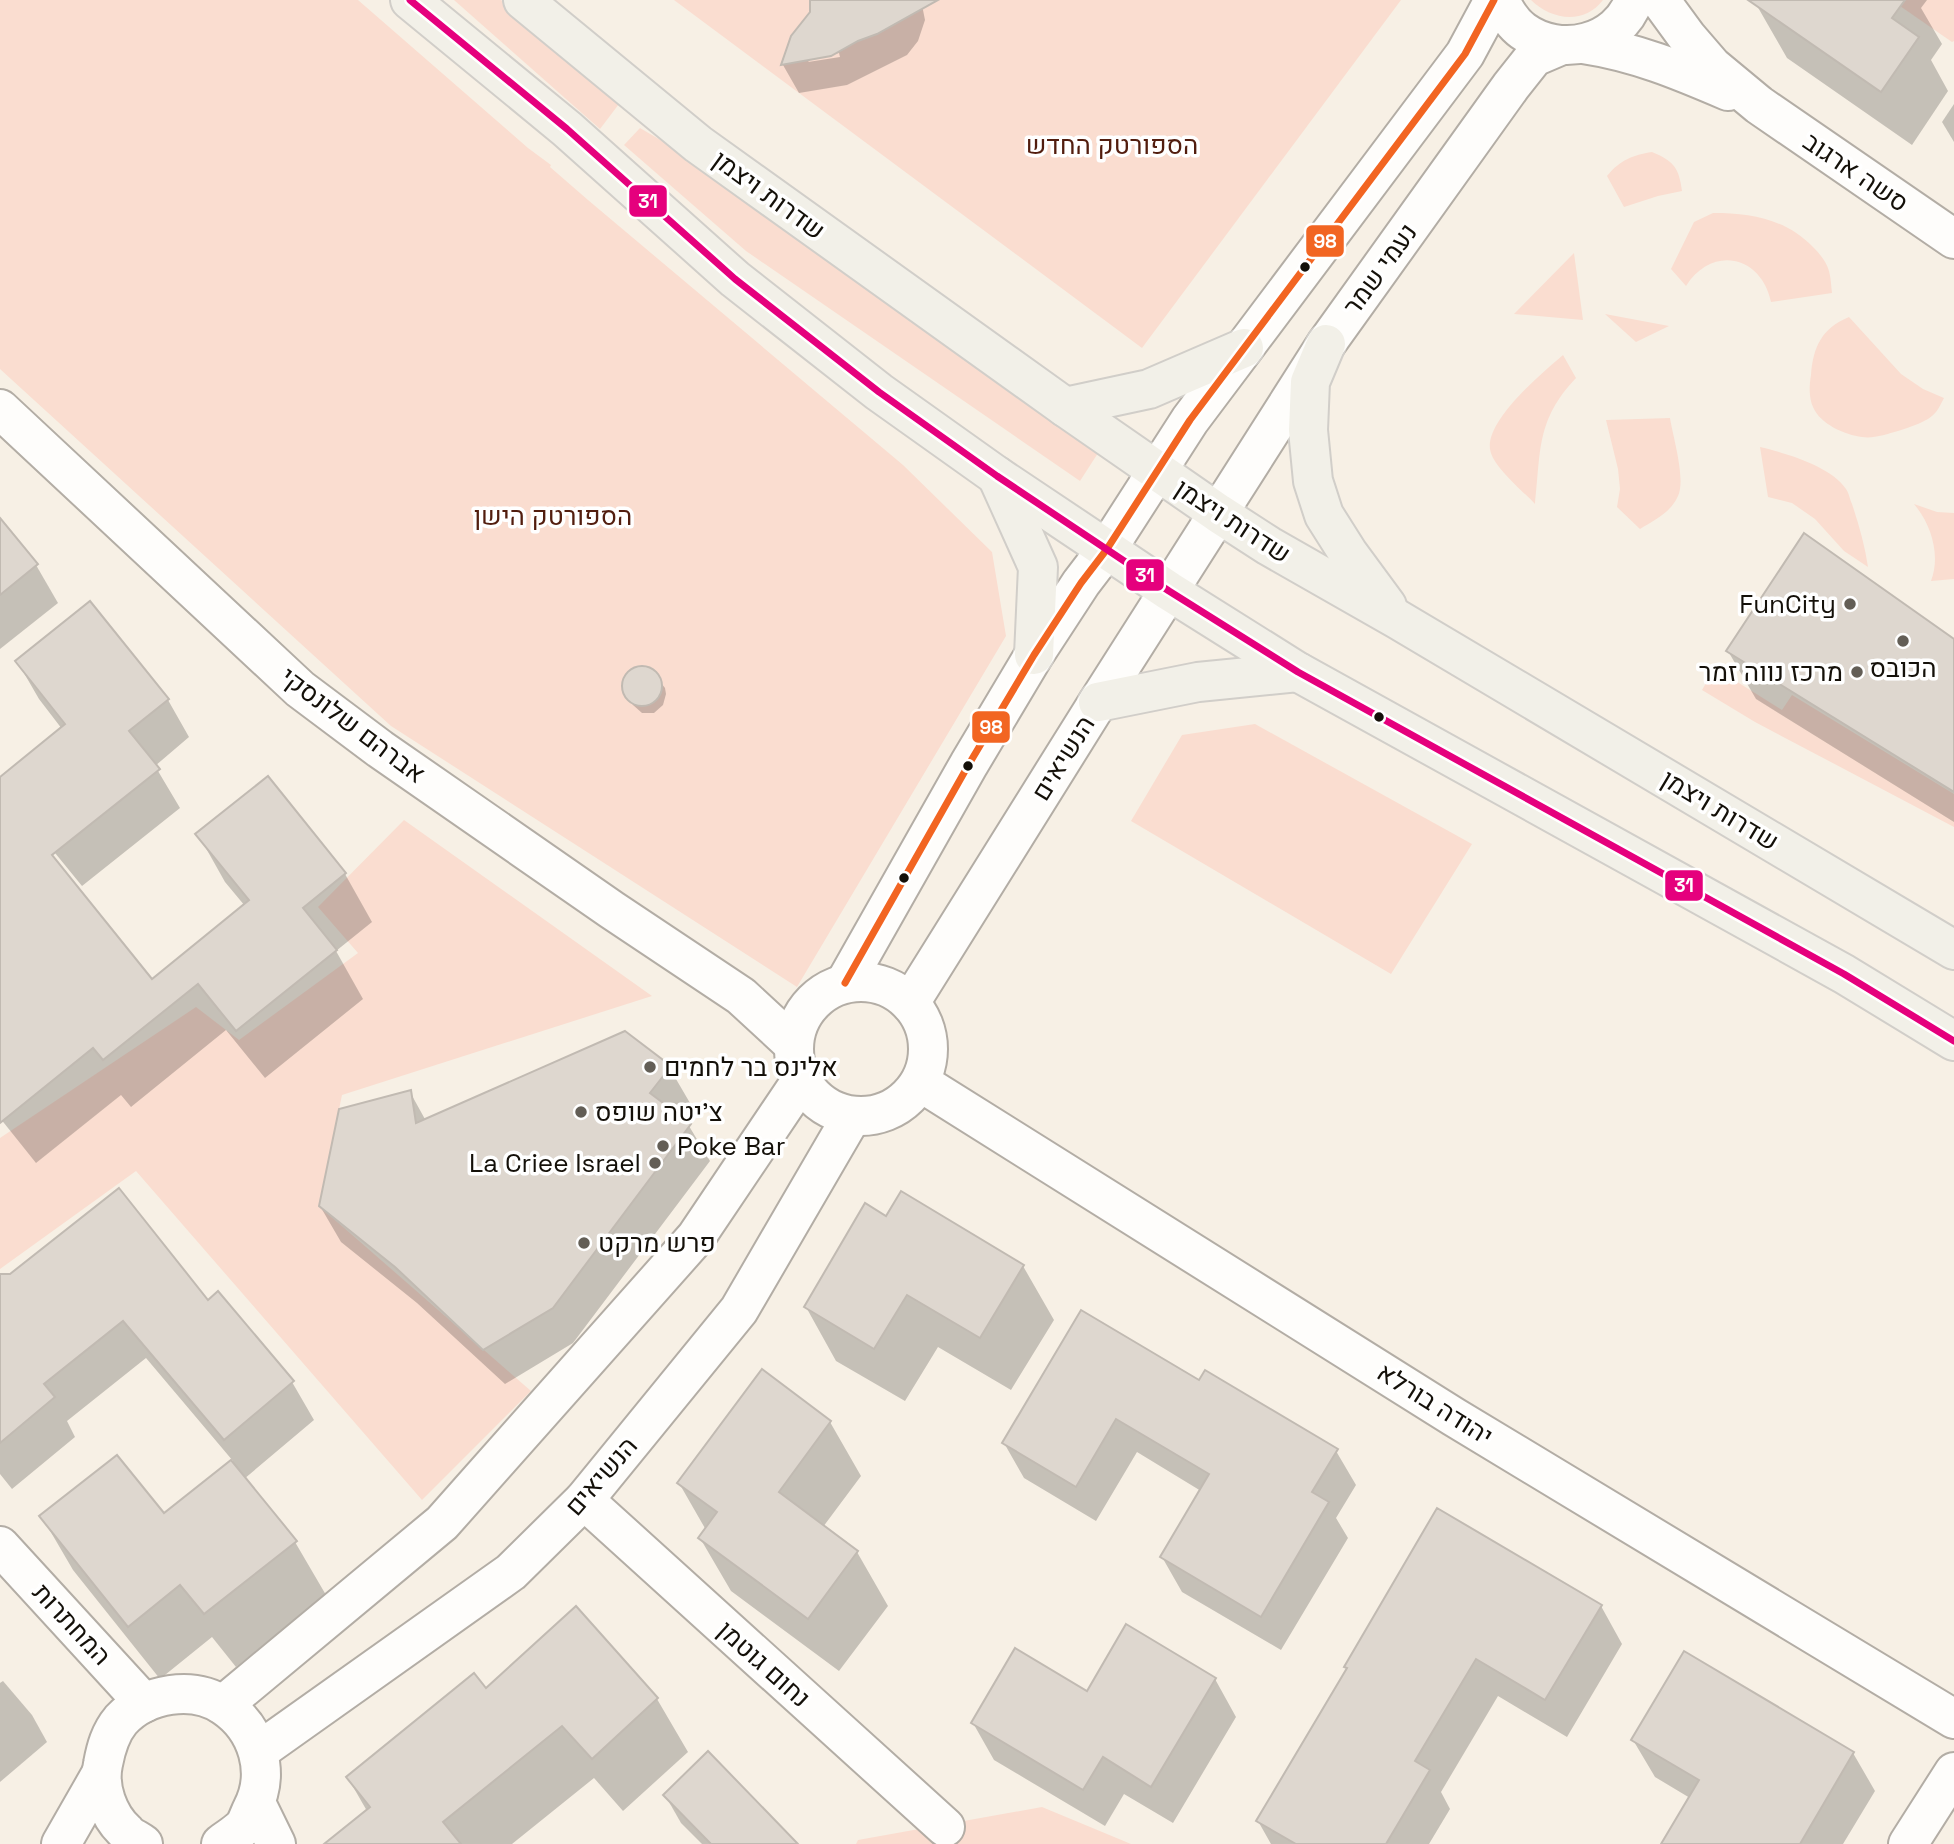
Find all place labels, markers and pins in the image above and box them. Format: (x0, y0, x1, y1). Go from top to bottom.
unlabelled marker (1298, 260, 1312, 274)
place label: FunCity (1739, 587, 1836, 621)
marker: FunCity (1842, 596, 1858, 612)
marker: הכובס (1895, 633, 1911, 649)
place label: הכובס (1869, 651, 1937, 685)
place label: מרכז נווה זמר (1699, 655, 1843, 689)
marker: מרכז נווה זמר (1849, 664, 1865, 680)
unlabelled marker (1372, 710, 1386, 724)
unlabelled marker (961, 759, 975, 773)
unlabelled marker (897, 871, 911, 885)
place label: אלינס בר לחמים (664, 1050, 838, 1084)
marker: אלינס בר לחמים (642, 1059, 658, 1075)
place label: צ'יטה שופס (595, 1095, 723, 1129)
marker: צ'יטה שופס (573, 1104, 589, 1120)
place label: Poke Bar (677, 1129, 786, 1163)
marker: Poke Bar (655, 1138, 671, 1154)
place label: La Criee Israel (469, 1146, 641, 1180)
marker: La Criee Israel (647, 1155, 663, 1171)
place label: פרש מרקט (598, 1226, 716, 1260)
marker: פרש מרקט (576, 1235, 592, 1251)

